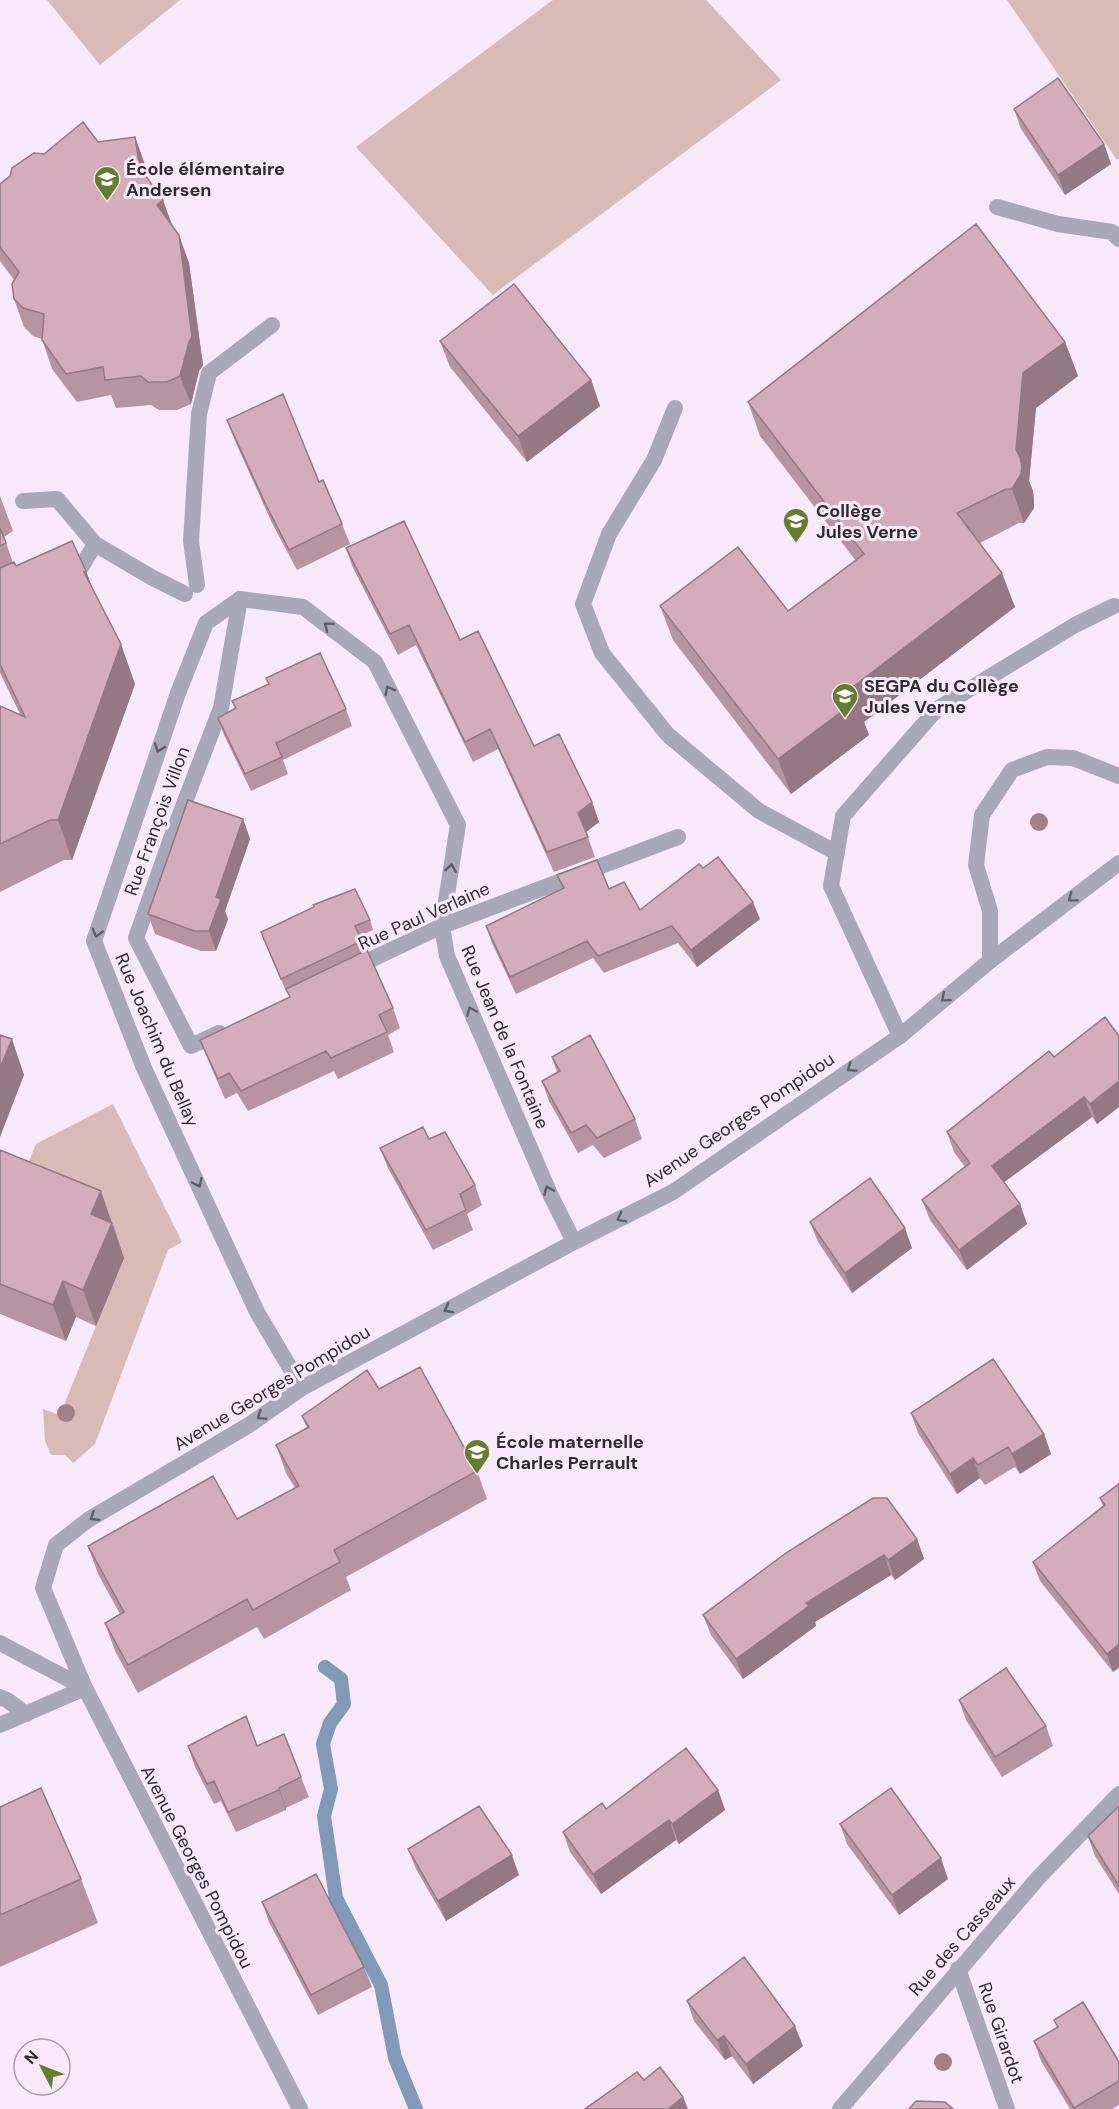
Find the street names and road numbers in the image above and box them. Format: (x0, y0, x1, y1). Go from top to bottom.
street label: Rue François Villon (119, 743, 195, 899)
street label: Rue Paul Verlaine (355, 876, 493, 956)
street label: Rue Jean de la Fontaine (455, 942, 555, 1132)
street label: Rue Joachim du Bellay (110, 950, 204, 1130)
street label: Avenue Georges Pompidou (639, 1047, 839, 1193)
street label: Avenue Georges Pompidou (169, 1320, 375, 1456)
street label: Avenue Georges Pompidou (135, 1761, 259, 1973)
street label: Rue des Casseaux (903, 1871, 1021, 2001)
street label: Rue Girardot (972, 1979, 1030, 2087)

